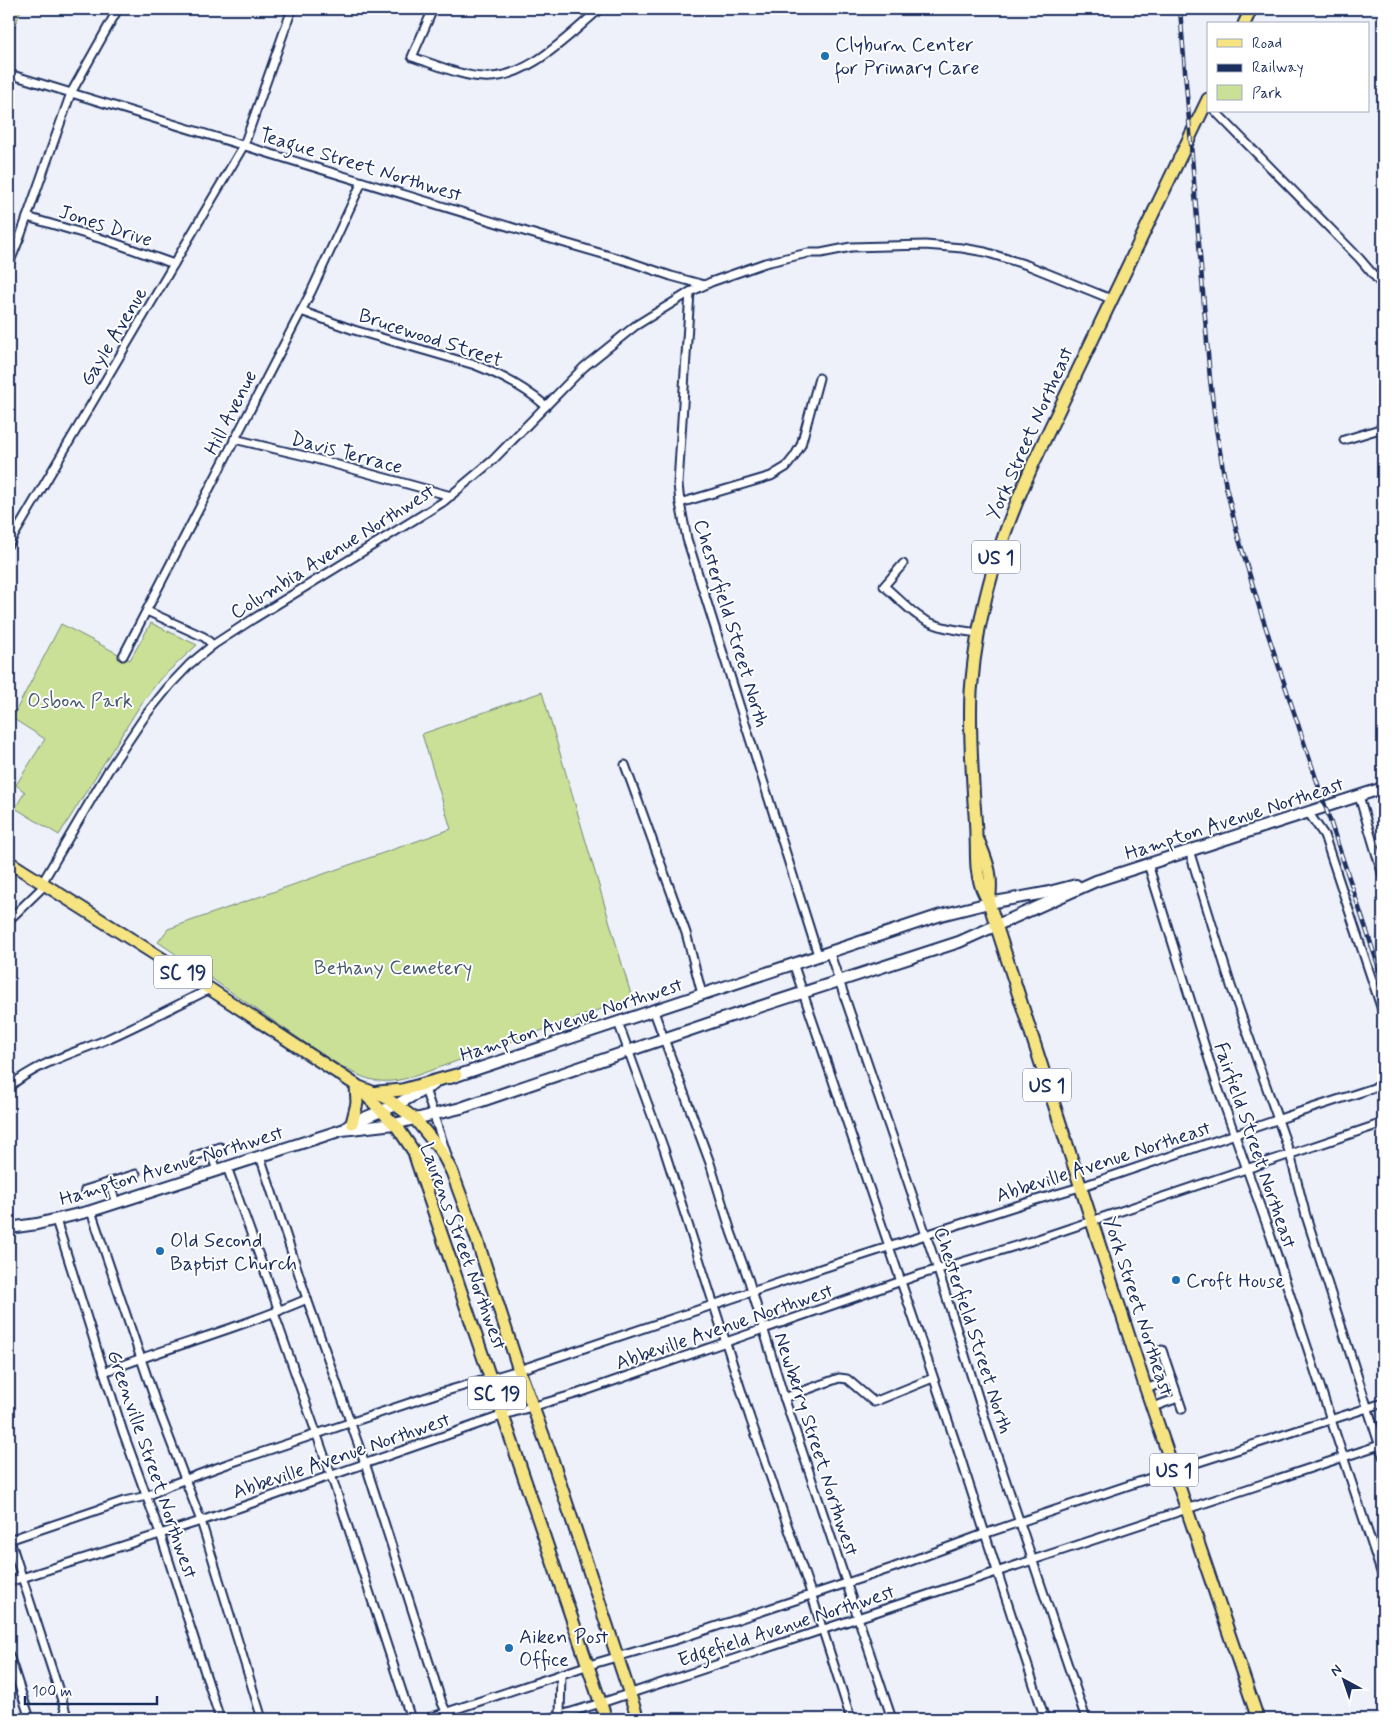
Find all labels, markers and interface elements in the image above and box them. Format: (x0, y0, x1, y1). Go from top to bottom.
legend (1207, 22, 1370, 112)
place label: Clyburn Center for Primary Care (835, 32, 979, 84)
text: Road (1252, 34, 1282, 54)
marker: Clyburn Center for Primary Care (819, 50, 831, 62)
text: Railway (1252, 58, 1304, 78)
text: Park (1252, 84, 1282, 104)
street label: Teague Street Northwest (255, 122, 465, 211)
street label: Jones Drive (55, 199, 156, 254)
street label: Gayle Avenue (74, 282, 155, 391)
street label: Brucewood Street (355, 302, 506, 374)
street label: York Street Northeast (980, 342, 1081, 525)
street label: Hill Avenue (198, 366, 264, 460)
street label: Davis Terrace (288, 426, 405, 481)
street label: Columbia Avenue Northwest (226, 478, 440, 626)
street label: Chesterfield Street North (686, 516, 775, 731)
road number: US 1 (972, 540, 1020, 574)
park label: Osbon Park (27, 688, 133, 715)
street label: Hampton Avenue Northeast (1121, 771, 1348, 868)
park label: Bethany Cemetery (314, 955, 472, 982)
road number: SC 19 (154, 956, 212, 989)
street label: Hampton Avenue Northwest (457, 972, 687, 1069)
street label: Fairfield Street Northeast (1207, 1039, 1303, 1252)
road number: US 1 (1023, 1068, 1071, 1102)
street label: Abbeville Avenue Northeast (993, 1115, 1215, 1210)
street label: Hampton Avenue Northwest (56, 1119, 287, 1213)
street label: Laurens Street Northwest (413, 1139, 513, 1354)
street label: York Street Northeast (1096, 1213, 1179, 1400)
street label: Chesterfield Street North (926, 1224, 1019, 1437)
place label: Old Second Baptist Church (170, 1228, 297, 1278)
marker: Old Second Baptist Church (154, 1245, 166, 1257)
place label: Croft House (1186, 1268, 1285, 1295)
marker: Croft House (1170, 1274, 1182, 1286)
street label: Abbeville Avenue Northwest (612, 1277, 837, 1377)
street label: Newberry Street Northwest (767, 1329, 865, 1560)
street label: Greenville Street Northwest (100, 1347, 203, 1583)
road number: SC 19 (468, 1376, 526, 1410)
street label: Abbeville Avenue Northwest (229, 1406, 454, 1506)
road number: US 1 (1150, 1454, 1198, 1486)
street label: Edgefield Avenue Northwest (675, 1579, 899, 1676)
place label: Aiken Post Office (519, 1624, 609, 1674)
marker: Aiken Post Office (503, 1642, 515, 1654)
north arrow (1320, 1656, 1370, 1706)
text: N (1327, 1661, 1346, 1681)
scale bar (25, 1673, 158, 1705)
text: 100 m (32, 1682, 72, 1702)

